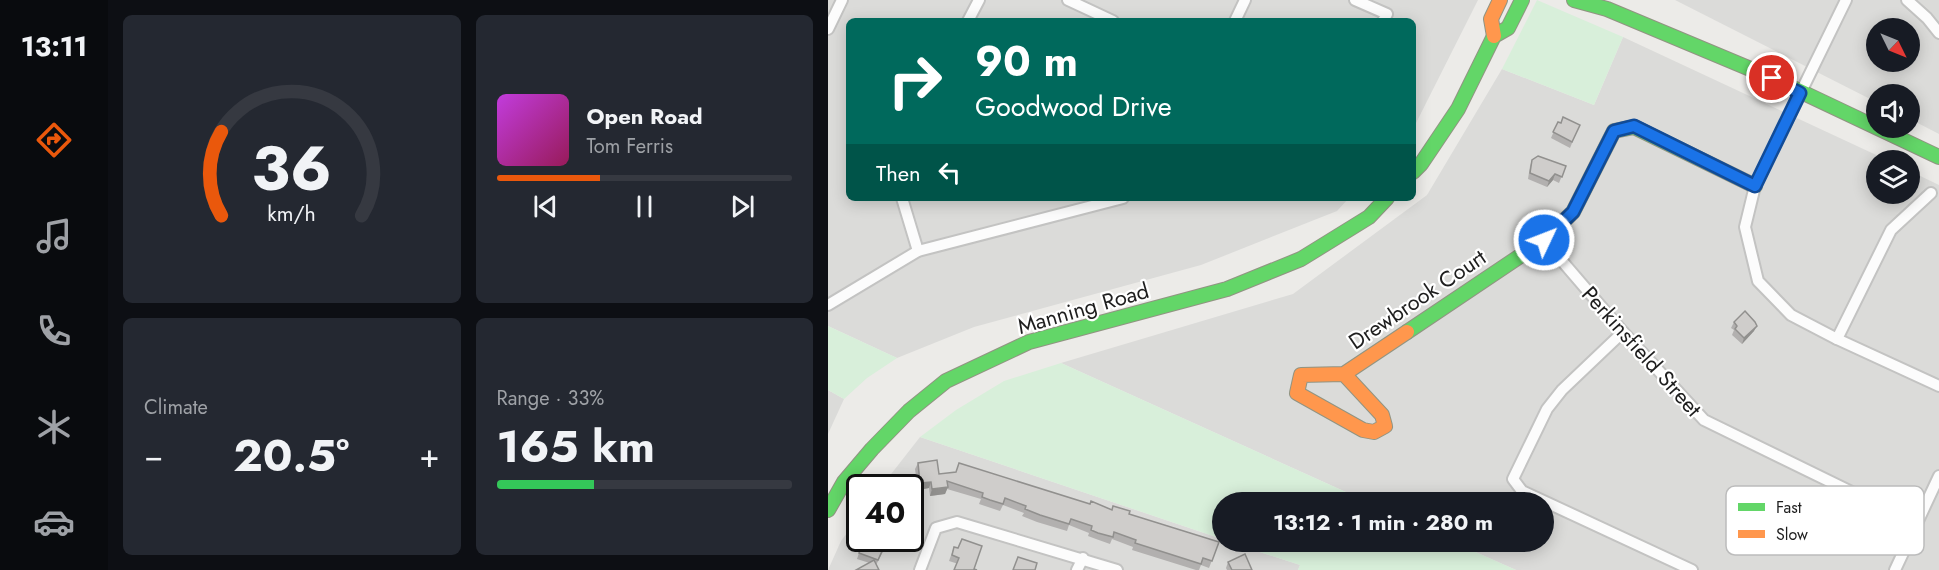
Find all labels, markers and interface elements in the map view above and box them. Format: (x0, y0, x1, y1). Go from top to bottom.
north arrow (1866, 18, 1920, 72)
map controls (1866, 18, 1920, 204)
text: 13:11 (21, 27, 87, 66)
text: 90 m (975, 31, 1078, 92)
icon: right (876, 42, 954, 120)
pin (1746, 52, 1797, 103)
icon: arrive (1755, 61, 1788, 94)
button: sound (1866, 84, 1920, 138)
text: Goodwood Drive (975, 87, 1172, 126)
text: Open Road (587, 100, 703, 132)
icon: directions (33, 119, 75, 161)
text: 36 (252, 123, 332, 213)
text: Tom Ferris (587, 132, 673, 161)
button: layers (1866, 150, 1920, 204)
icon: left (933, 156, 966, 189)
text: Then (876, 157, 921, 189)
icon: previous (529, 190, 562, 223)
icon: pause (628, 190, 661, 223)
icon: next (726, 190, 759, 223)
text: km/h (268, 198, 316, 229)
position arrow (1512, 208, 1576, 272)
icon: music (33, 215, 75, 257)
street label: Drewbrook Court (1342, 241, 1493, 357)
street label: Manning Road (1014, 274, 1152, 342)
street label: Perkinsfield Street (1575, 279, 1710, 424)
icon: phone (33, 310, 75, 352)
text: Range · 33% (497, 384, 604, 413)
text: Climate (144, 393, 208, 422)
icon: climate (33, 406, 75, 448)
text: 165 km (497, 414, 655, 479)
text: 20.5° (233, 423, 349, 488)
text: − (144, 432, 163, 479)
text: + (419, 432, 439, 479)
speed limit sign: 40 (846, 474, 924, 552)
legend (1726, 486, 1924, 555)
text: Fast (1776, 496, 1802, 519)
icon: car (33, 501, 75, 543)
text: 13:12 · 1 min · 280 m (1273, 506, 1493, 538)
text: Slow (1776, 523, 1808, 546)

